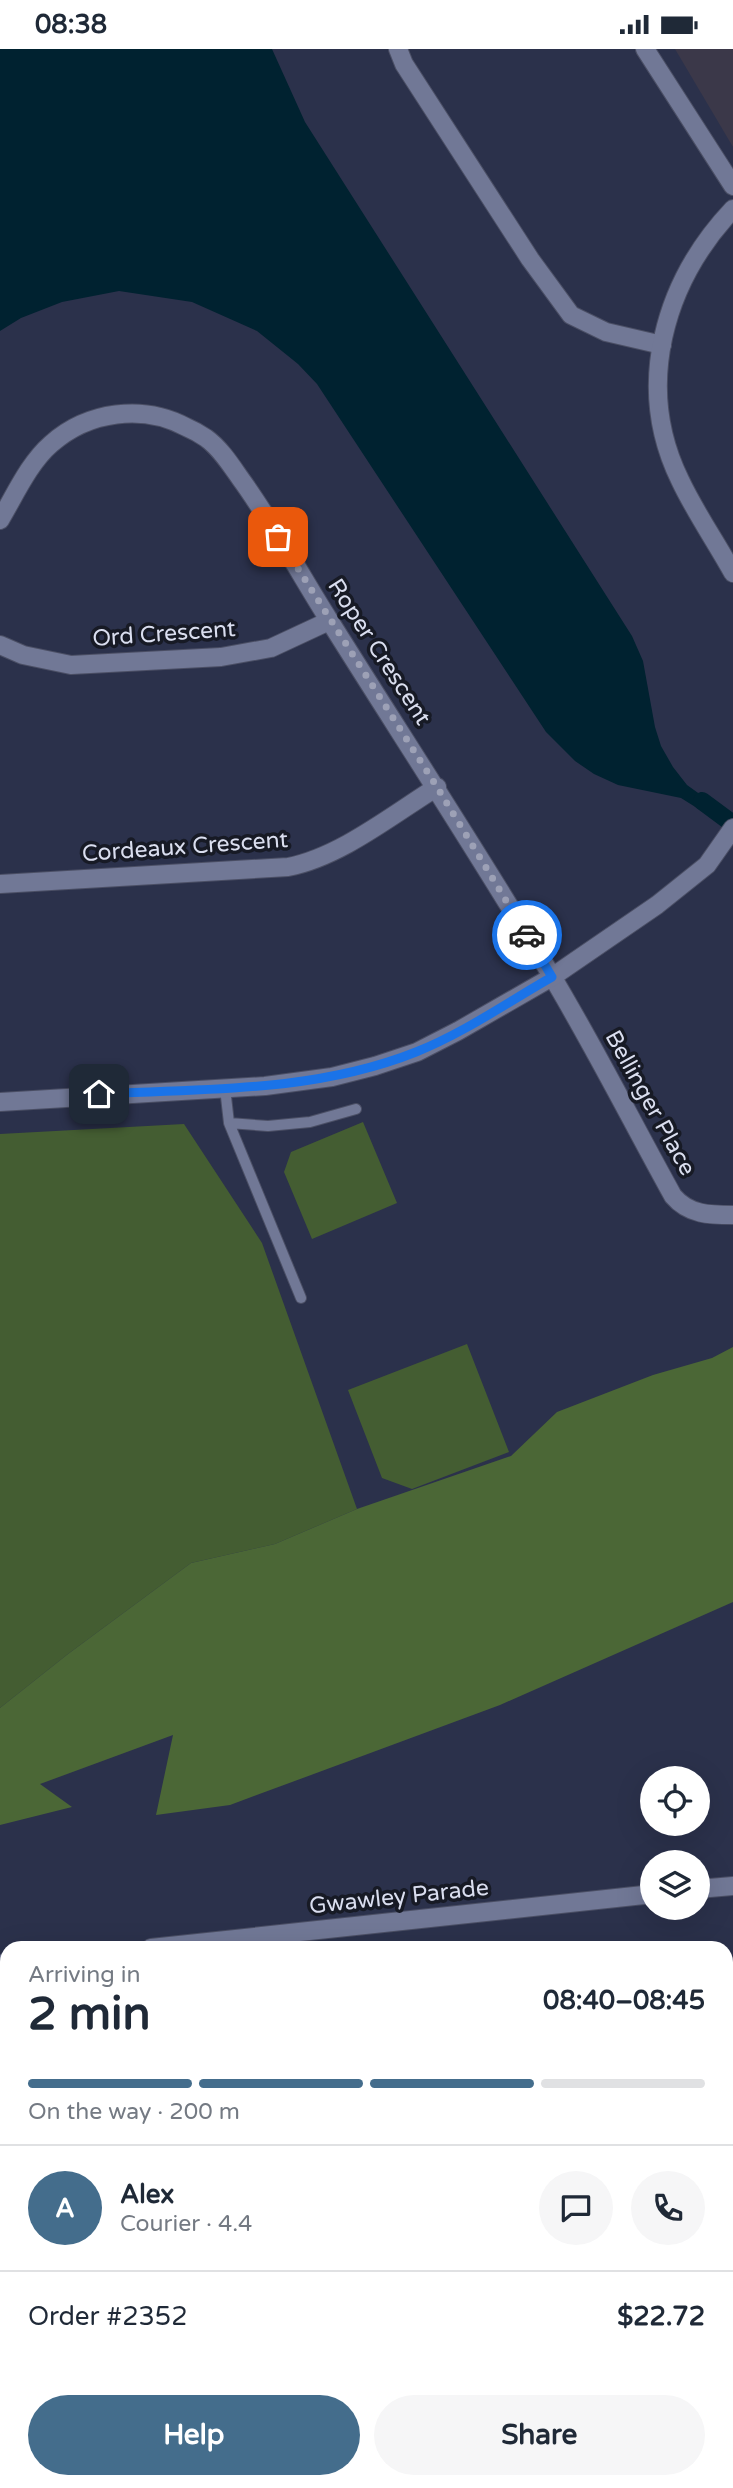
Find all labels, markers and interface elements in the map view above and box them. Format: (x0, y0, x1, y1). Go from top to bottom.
text: 08:38 (35, 9, 107, 40)
pin (248, 507, 308, 567)
icon: bag (259, 518, 297, 556)
street label: Roper Crescent (321, 574, 437, 731)
street label: Ord Crescent (91, 615, 237, 653)
street label: Cordeaux Crescent (81, 826, 289, 868)
courier (492, 900, 562, 970)
icon: car (508, 916, 546, 954)
street label: Bellinger Place (599, 1026, 701, 1180)
pin (69, 1064, 129, 1124)
icon: home (80, 1075, 118, 1113)
map controls (640, 1766, 710, 1920)
button: locate (640, 1766, 710, 1836)
button: layers (640, 1850, 710, 1920)
street label: Gwawley Parade (308, 1874, 490, 1920)
text: Arriving in (28, 1961, 141, 1989)
text: 08:40–08:45 (543, 1985, 705, 2016)
text: 2 min (28, 1987, 151, 2042)
text: On the way · 200 m (28, 2098, 240, 2126)
button: chat (539, 2171, 613, 2245)
button: phone (631, 2171, 705, 2245)
text: Alex (120, 2179, 174, 2210)
text: A (55, 2193, 75, 2224)
text: Courier · 4.4 (120, 2210, 252, 2238)
text: Order #2352 (28, 2301, 188, 2332)
text: $22.72 (617, 2301, 705, 2332)
button: Help (28, 2395, 360, 2475)
button: Share (374, 2395, 705, 2475)

